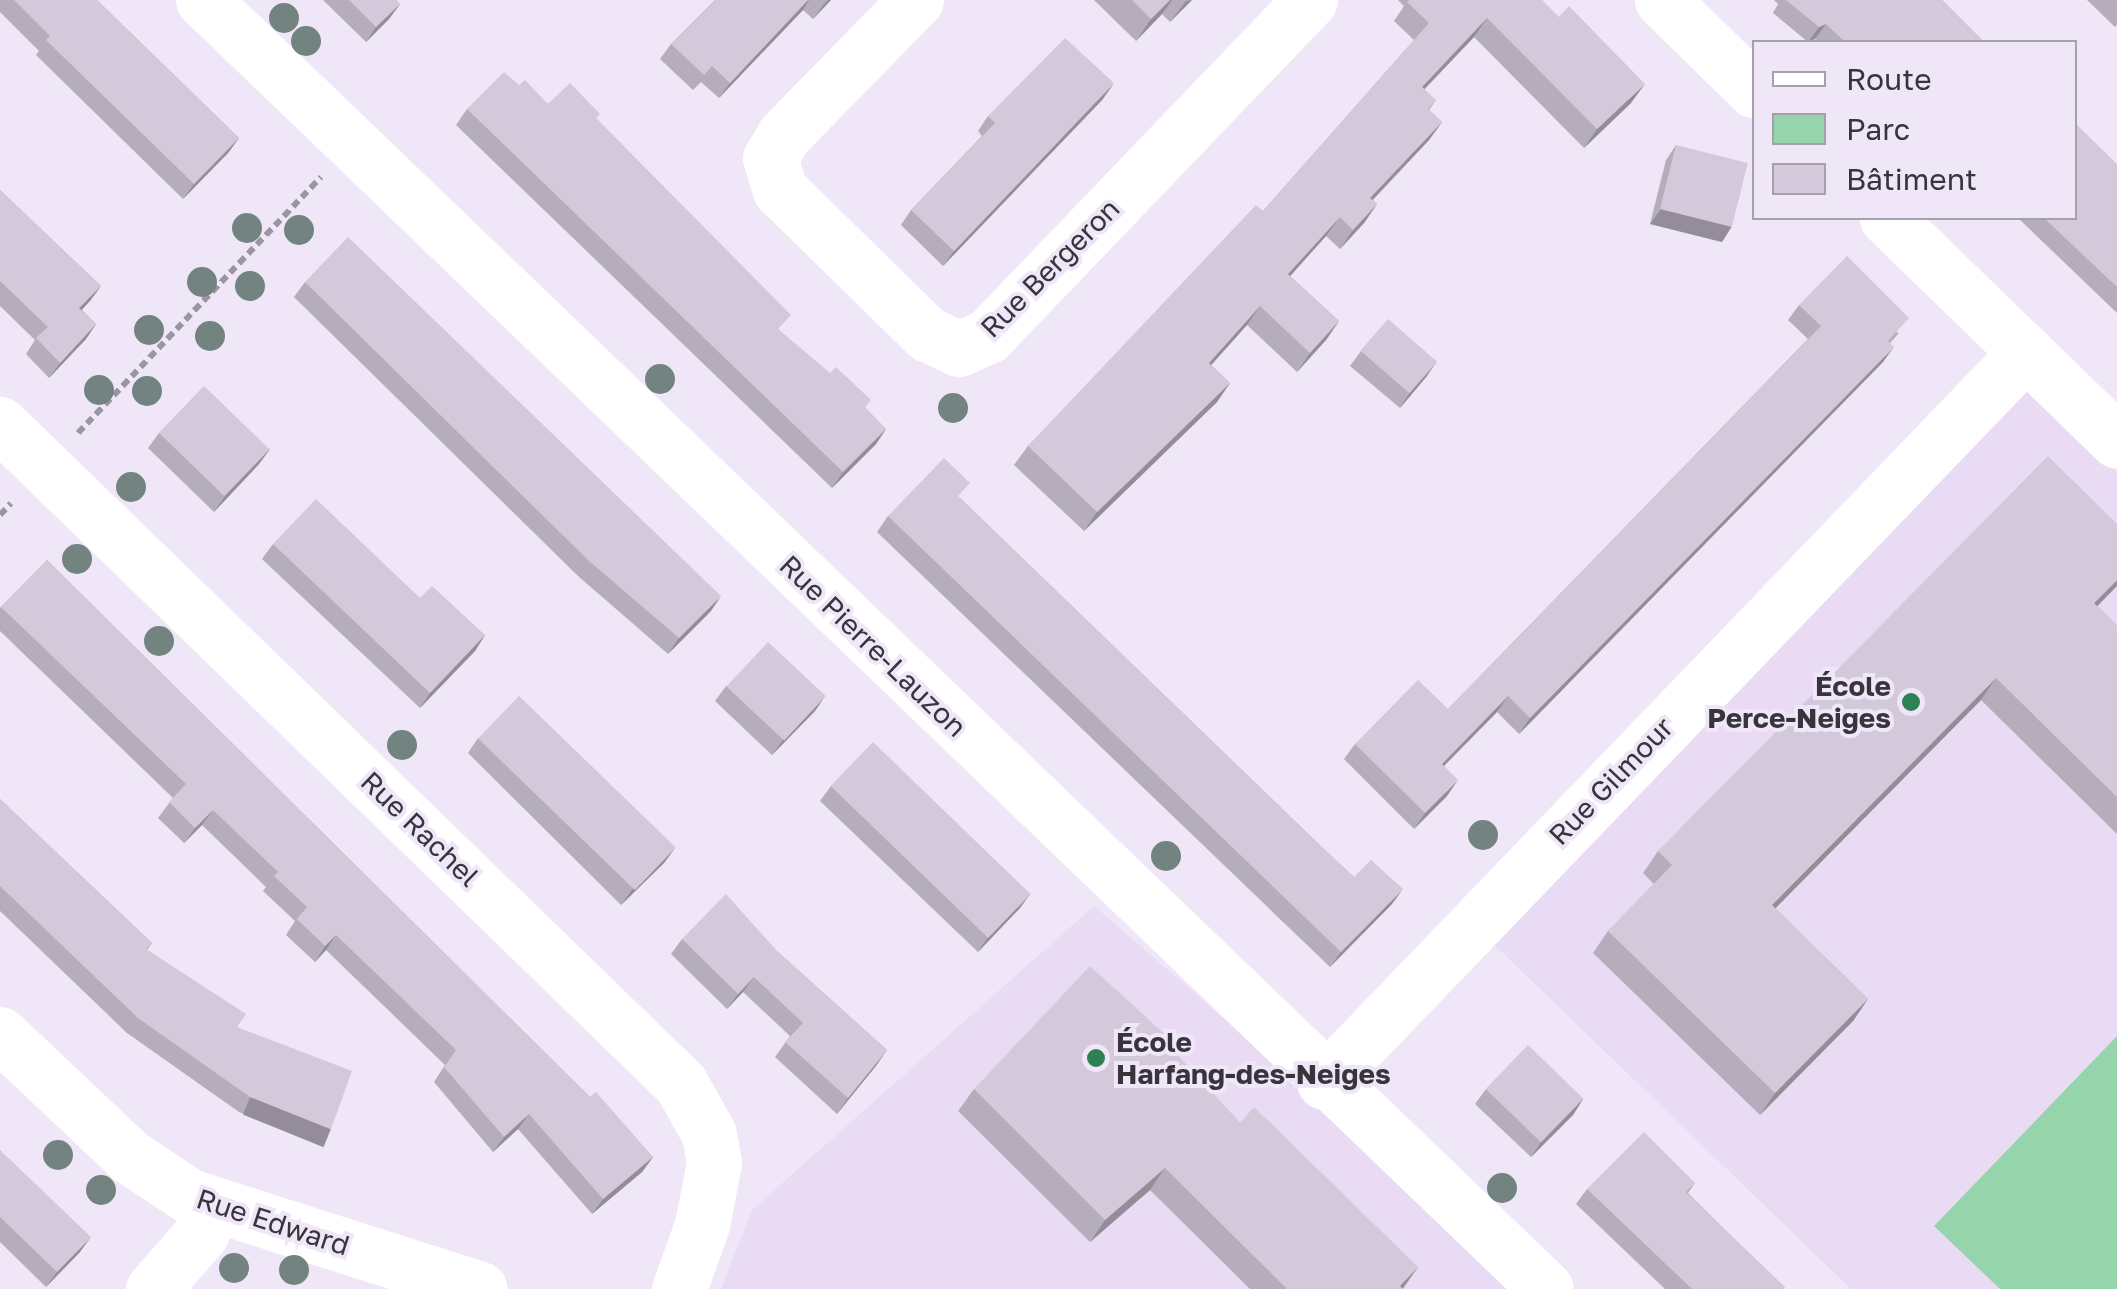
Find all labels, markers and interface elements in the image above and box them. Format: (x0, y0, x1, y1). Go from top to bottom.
legend (1752, 40, 2077, 220)
text: Route (1846, 61, 1932, 97)
text: Parc (1846, 111, 1910, 147)
text: Bâtiment (1846, 161, 1977, 197)
street label: Rue Bergeron (974, 192, 1126, 344)
street label: Rue Pierre-Lauzon (773, 548, 973, 744)
place label: École Perce-Neiges (1707, 669, 1891, 735)
marker: École Perce-Neiges (1900, 691, 1922, 713)
street label: Rue Gilmour (1542, 710, 1680, 852)
street label: Rue Rachel (354, 764, 486, 894)
place label: École Harfang-des-Neiges (1116, 1025, 1391, 1091)
marker: École Harfang-des-Neiges (1085, 1047, 1107, 1069)
street label: Rue Edward (192, 1182, 354, 1262)

